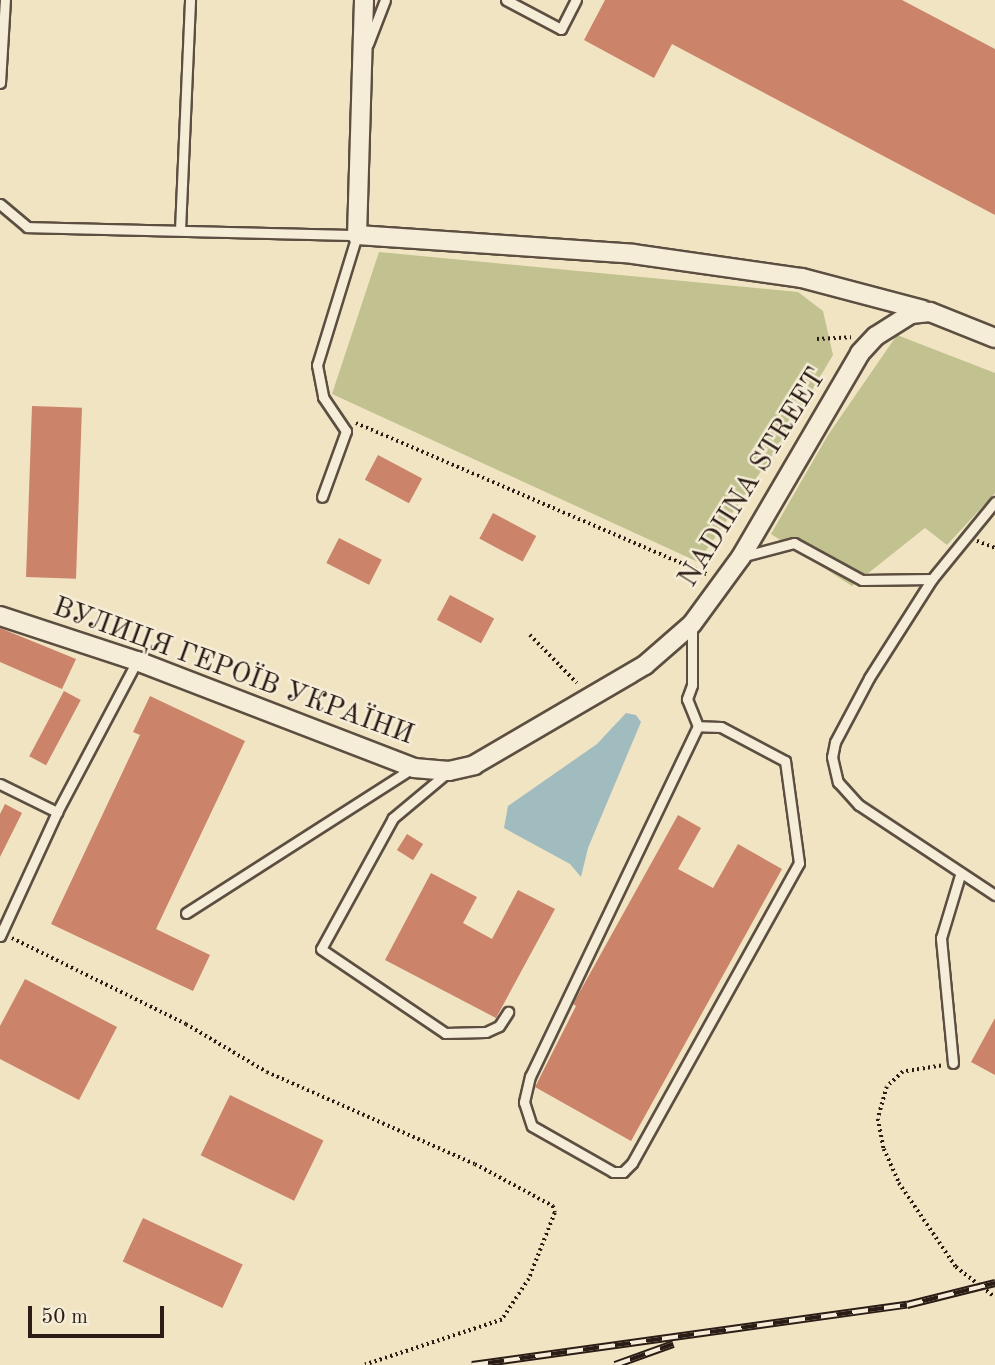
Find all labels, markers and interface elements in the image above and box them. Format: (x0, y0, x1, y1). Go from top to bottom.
street label: NADIINA STREET (672, 362, 834, 594)
street label: ВУЛИЦЯ ГЕРОЇВ УКРАЇНИ (48, 591, 418, 753)
scale bar (32, 1292, 168, 1336)
text: 50 m (41, 1307, 88, 1328)

